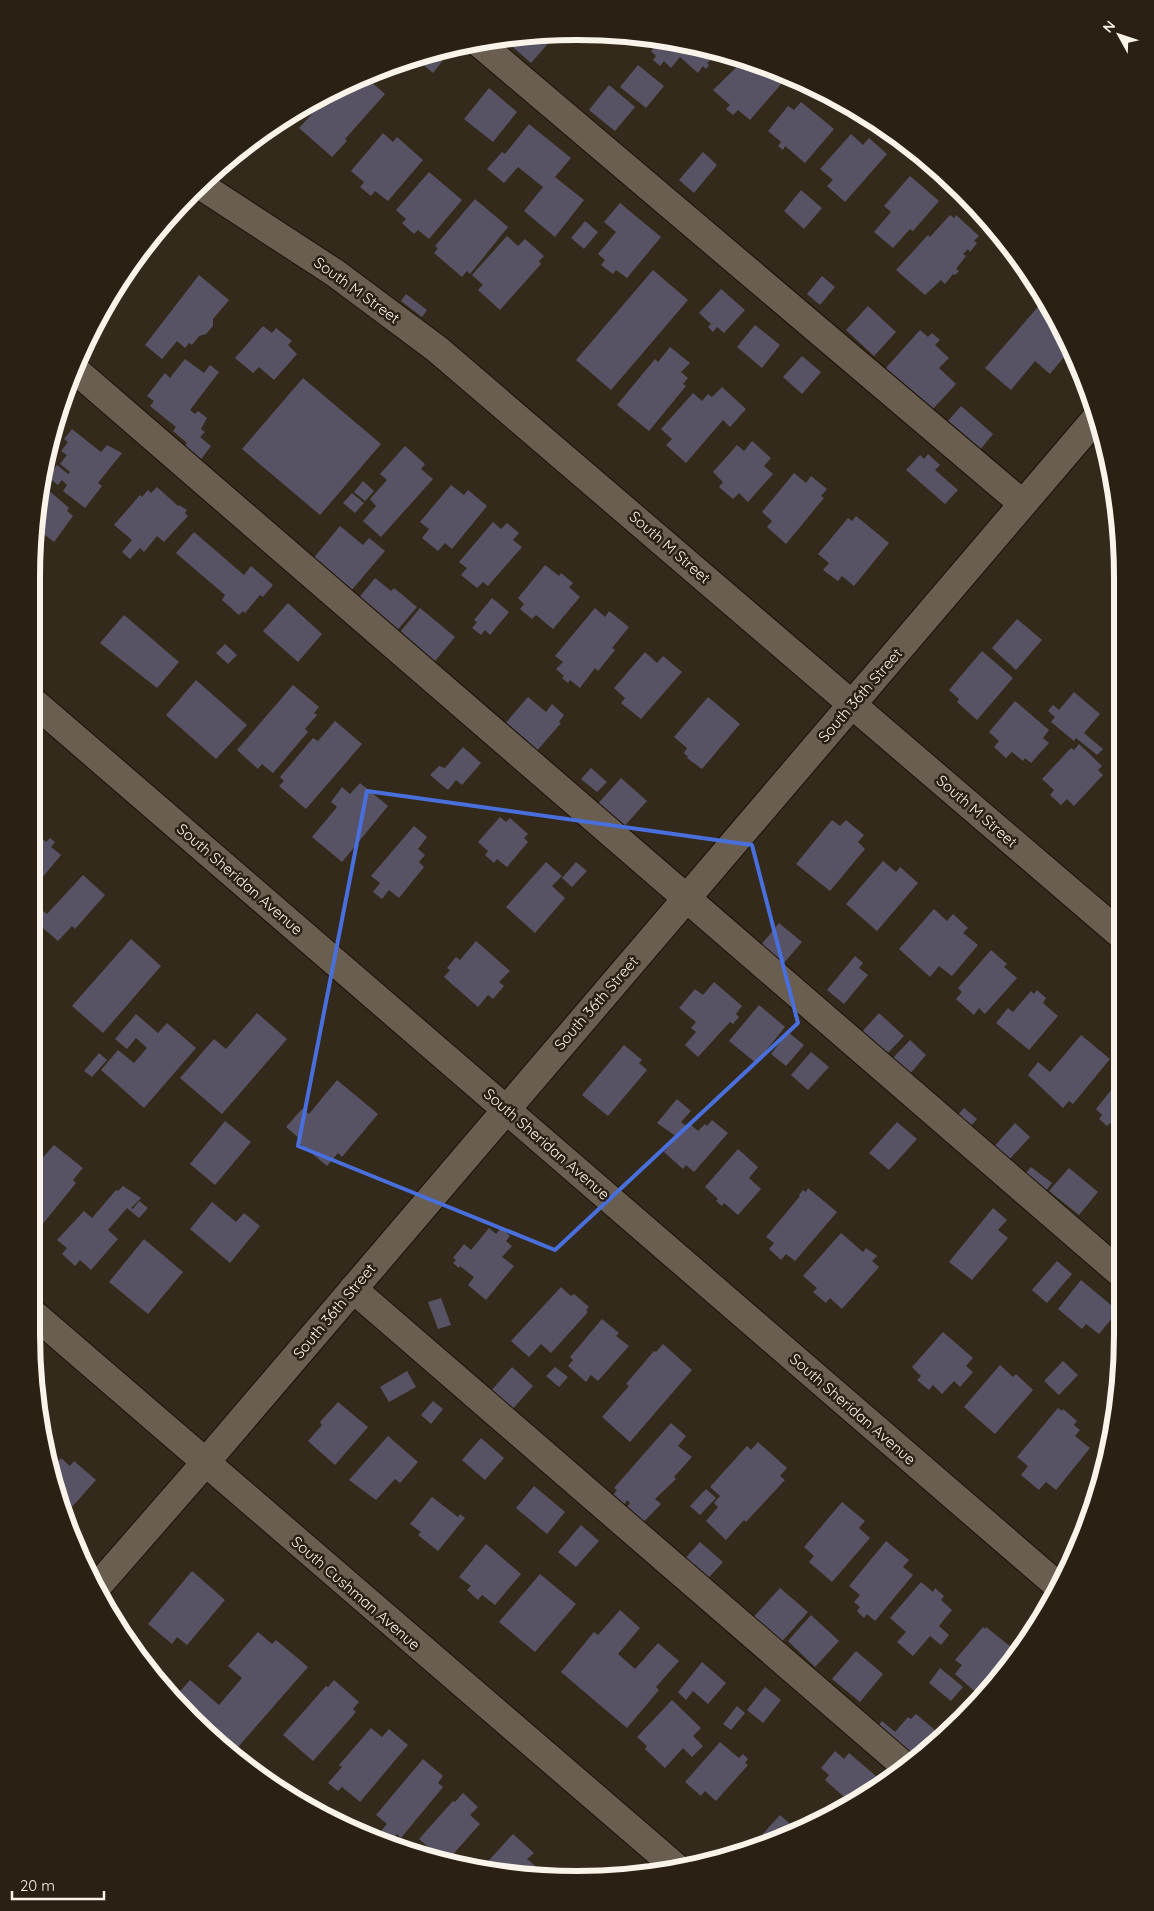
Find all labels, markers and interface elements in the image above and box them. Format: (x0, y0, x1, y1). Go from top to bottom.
north arrow (1094, 10, 1144, 60)
text: N (1099, 17, 1119, 36)
street label: South M Street (310, 253, 404, 327)
street label: South M Street (626, 507, 714, 587)
street label: South 36th Street (814, 644, 906, 746)
street label: South M Street (933, 771, 1021, 851)
street label: South Sheridan Avenue (173, 819, 307, 939)
street label: South 36th Street (550, 952, 642, 1054)
street label: South Sheridan Avenue (480, 1084, 614, 1204)
street label: South 36th Street (289, 1260, 379, 1362)
street label: South Sheridan Avenue (786, 1349, 920, 1469)
street label: South Cushman Avenue (288, 1532, 424, 1654)
scale bar (12, 1868, 105, 1900)
text: 20 m (20, 1876, 55, 1895)

